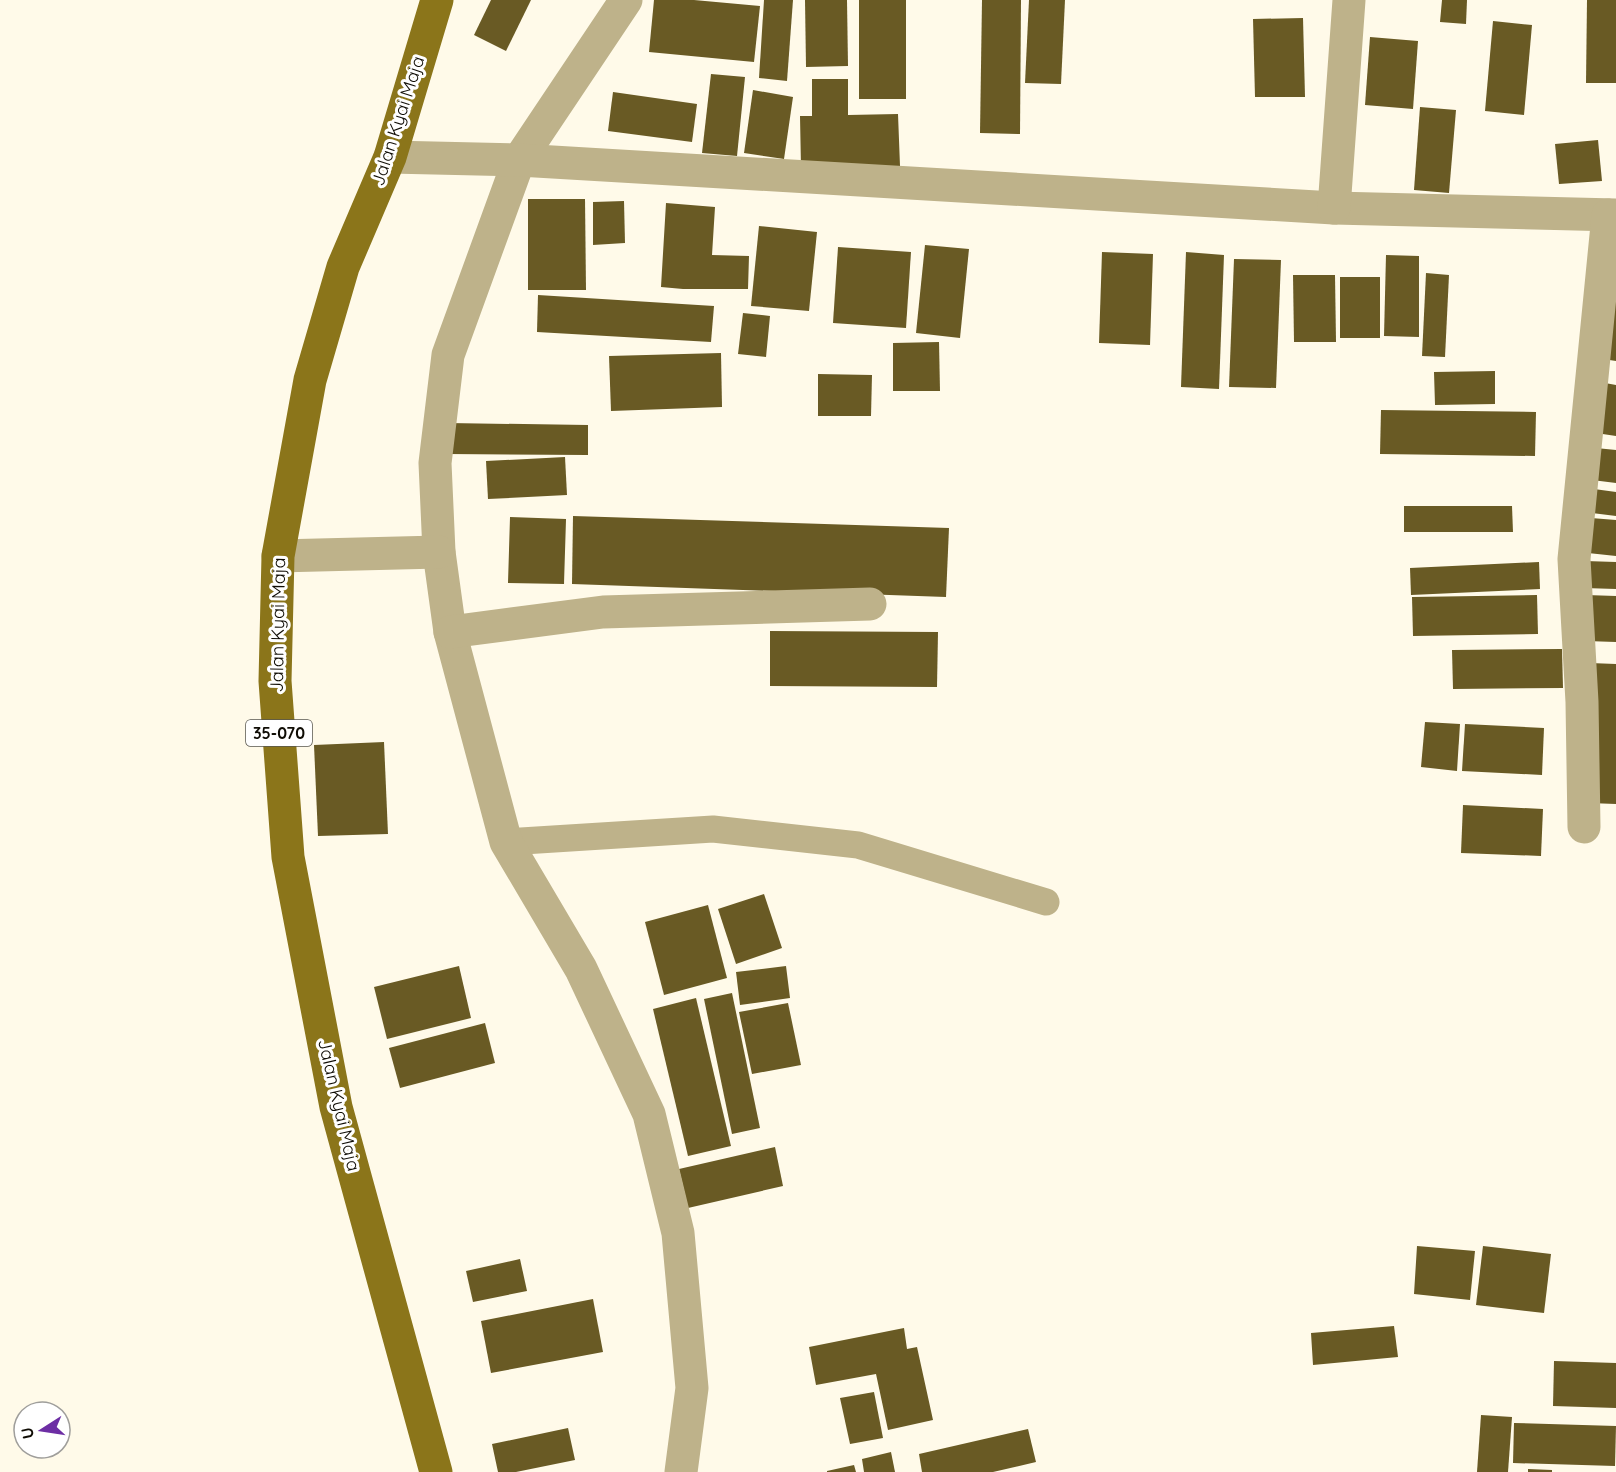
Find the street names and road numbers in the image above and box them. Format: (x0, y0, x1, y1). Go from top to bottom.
street label: Jalan Kyai Maja (366, 53, 429, 189)
street label: Jalan Kyai Maja (265, 557, 290, 693)
road number: 35-070 (246, 720, 312, 746)
street label: Jalan Kyai Maja (313, 1037, 366, 1173)

